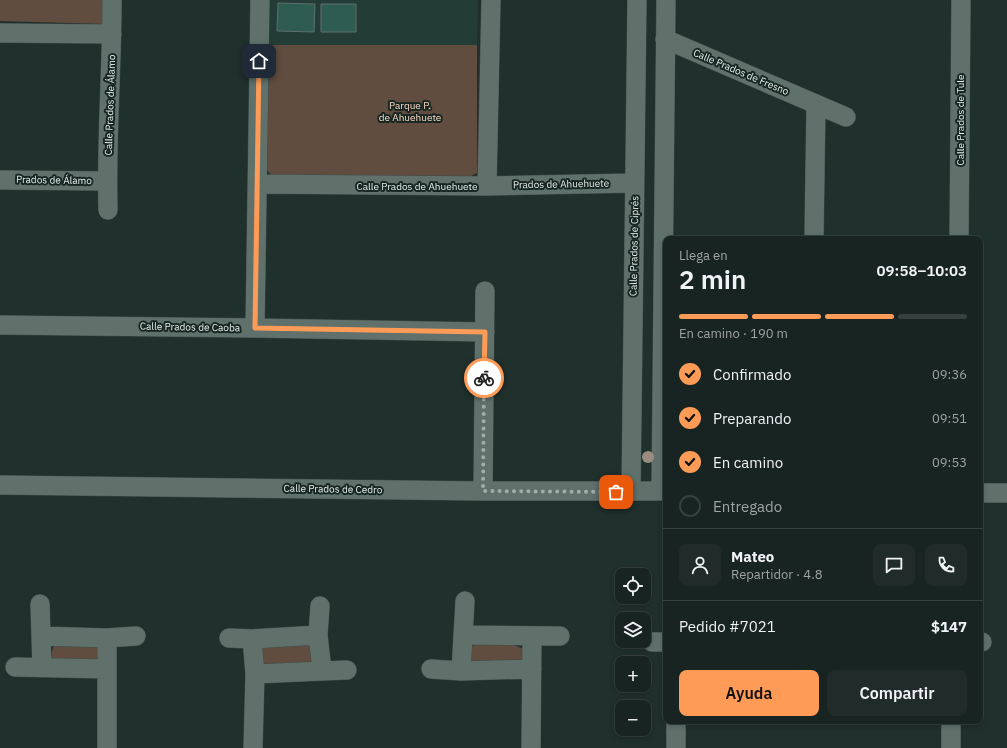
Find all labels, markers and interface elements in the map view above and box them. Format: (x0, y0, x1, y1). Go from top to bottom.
pin (242, 44, 276, 78)
street label: Calle Prados de Fresno (691, 46, 791, 98)
icon: home (248, 50, 270, 72)
street label: Calle Prados de Álamo (102, 54, 118, 156)
street label: Calle Prados de Tule (954, 74, 967, 166)
park label: Parque P. de Ahuehuete (379, 99, 442, 124)
street label: Prados de Álamo (16, 173, 93, 187)
street label: Prados de Ahuehuete (513, 177, 610, 191)
street label: Calle Prados de Ahuehuete (356, 180, 478, 193)
street label: Calle Prados de Ciprés (627, 196, 641, 296)
text: Llega en (679, 247, 728, 264)
text: 09:58–10:03 (877, 261, 967, 280)
text: 2 min (679, 262, 746, 296)
street label: Calle Prados de Caoba (140, 320, 241, 334)
text: En camino · 190 m (679, 325, 788, 342)
courier (464, 358, 504, 398)
icon: check (679, 363, 701, 385)
text: Confirmado (713, 365, 791, 384)
text: 09:36 (932, 366, 967, 383)
icon: bike (473, 367, 495, 389)
icon: check (679, 407, 701, 429)
text: Preparando (713, 409, 791, 428)
text: 09:51 (932, 410, 967, 427)
icon: check (679, 451, 701, 473)
text: En camino (713, 453, 783, 472)
text: 09:53 (932, 454, 967, 471)
pin (599, 475, 633, 509)
icon: bag (605, 481, 627, 503)
street label: Calle Prados de Cedro (284, 482, 383, 496)
text: Entregado (713, 497, 782, 516)
button: person (679, 544, 721, 586)
button: chat (873, 544, 915, 586)
button: phone (925, 544, 967, 586)
text: Mateo (731, 547, 774, 566)
text: Repartidor · 4.8 (731, 566, 822, 583)
map controls (615, 568, 651, 736)
button: locate (615, 568, 651, 604)
button: layers (615, 612, 651, 648)
text: Pedido #7021 (679, 617, 776, 636)
text: $147 (931, 617, 967, 636)
button: + (615, 656, 651, 692)
button: Ayuda (679, 670, 819, 716)
button: Compartir (827, 670, 967, 716)
button: − (615, 700, 651, 736)

